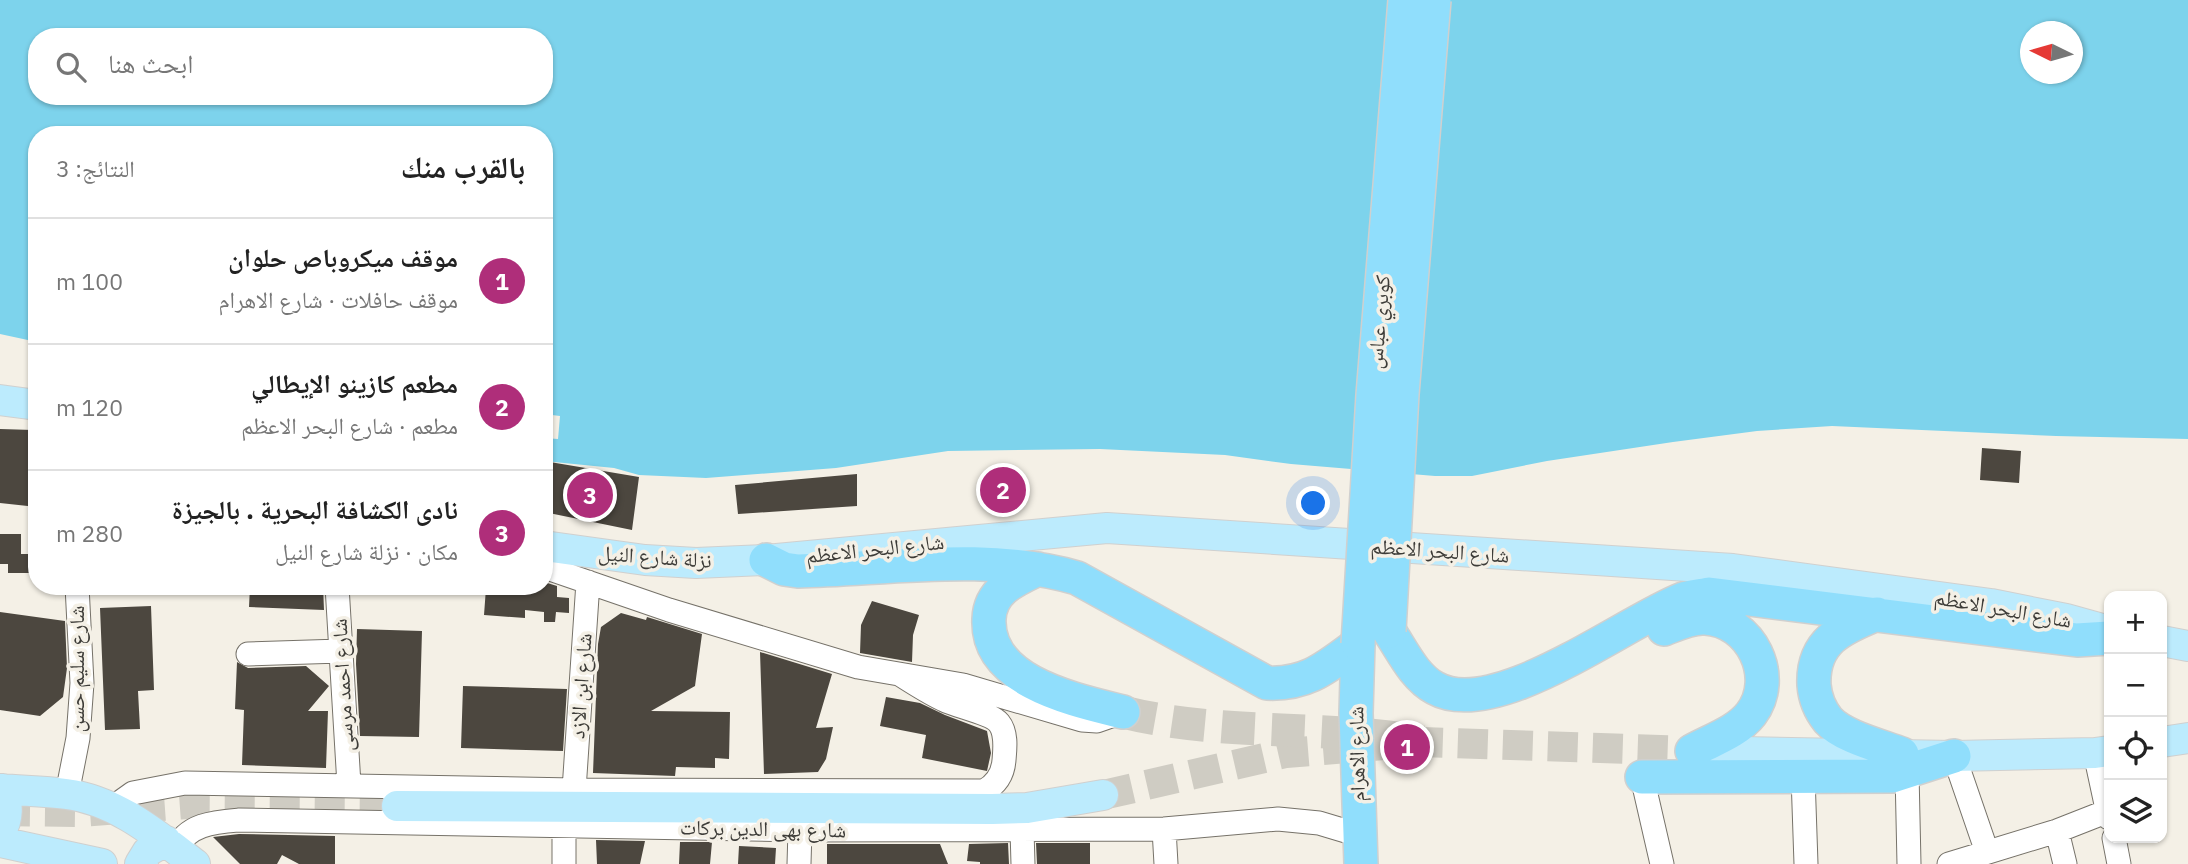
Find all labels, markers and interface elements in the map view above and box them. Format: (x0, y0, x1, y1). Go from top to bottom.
north arrow (2020, 21, 2083, 84)
search box (28, 28, 553, 105)
text: ابحث هنا (108, 46, 193, 80)
icon: search (52, 48, 90, 86)
text: بالقرب منك (401, 147, 525, 186)
text: النتائج: 3 (56, 153, 135, 183)
text: موقف ميكروباص حلوان (228, 240, 458, 274)
text: 100 m (56, 266, 123, 296)
text: 1 (495, 266, 509, 296)
street label: كوبري عباس (1360, 274, 1399, 370)
text: موقف حافلات · شارع الاهرام (218, 284, 458, 314)
text: مطعم كازينو الإيطالي (251, 366, 458, 400)
text: 120 m (56, 392, 123, 422)
text: 2 (495, 392, 509, 422)
text: مطعم · شارع البحر الاعظم (241, 410, 458, 440)
pin: 2 (980, 464, 1026, 516)
pin: 3 (567, 469, 613, 521)
your location (1296, 486, 1330, 520)
text: نادى الكشافة البحرية . بالجيزة (172, 492, 458, 526)
text: 280 m (56, 518, 123, 548)
text: 3 (495, 518, 509, 548)
street label: شارع البحر الاعظم (804, 527, 945, 570)
street label: شارع البحر الاعظم (1370, 531, 1510, 570)
text: مكان · نزلة شارع النيل (275, 536, 458, 566)
street label: نزلة شارع النيل (597, 538, 713, 574)
street label: شارع البحر الاعظم (1932, 582, 2074, 635)
map controls (2104, 591, 2167, 843)
button: + (2104, 591, 2167, 654)
street label: شارع سليم حسن (62, 605, 91, 733)
street label: شارع احمد مرسى (325, 618, 359, 752)
street label: شارع ابن الازد (562, 632, 598, 740)
button: − (2104, 654, 2167, 717)
street label: شارع الاهرام (1341, 706, 1372, 802)
button: locate (2104, 717, 2167, 780)
pin: 1 (1384, 721, 1430, 773)
button: layers (2104, 780, 2167, 843)
street label: شارع بهى الدين بركات (680, 813, 846, 843)

